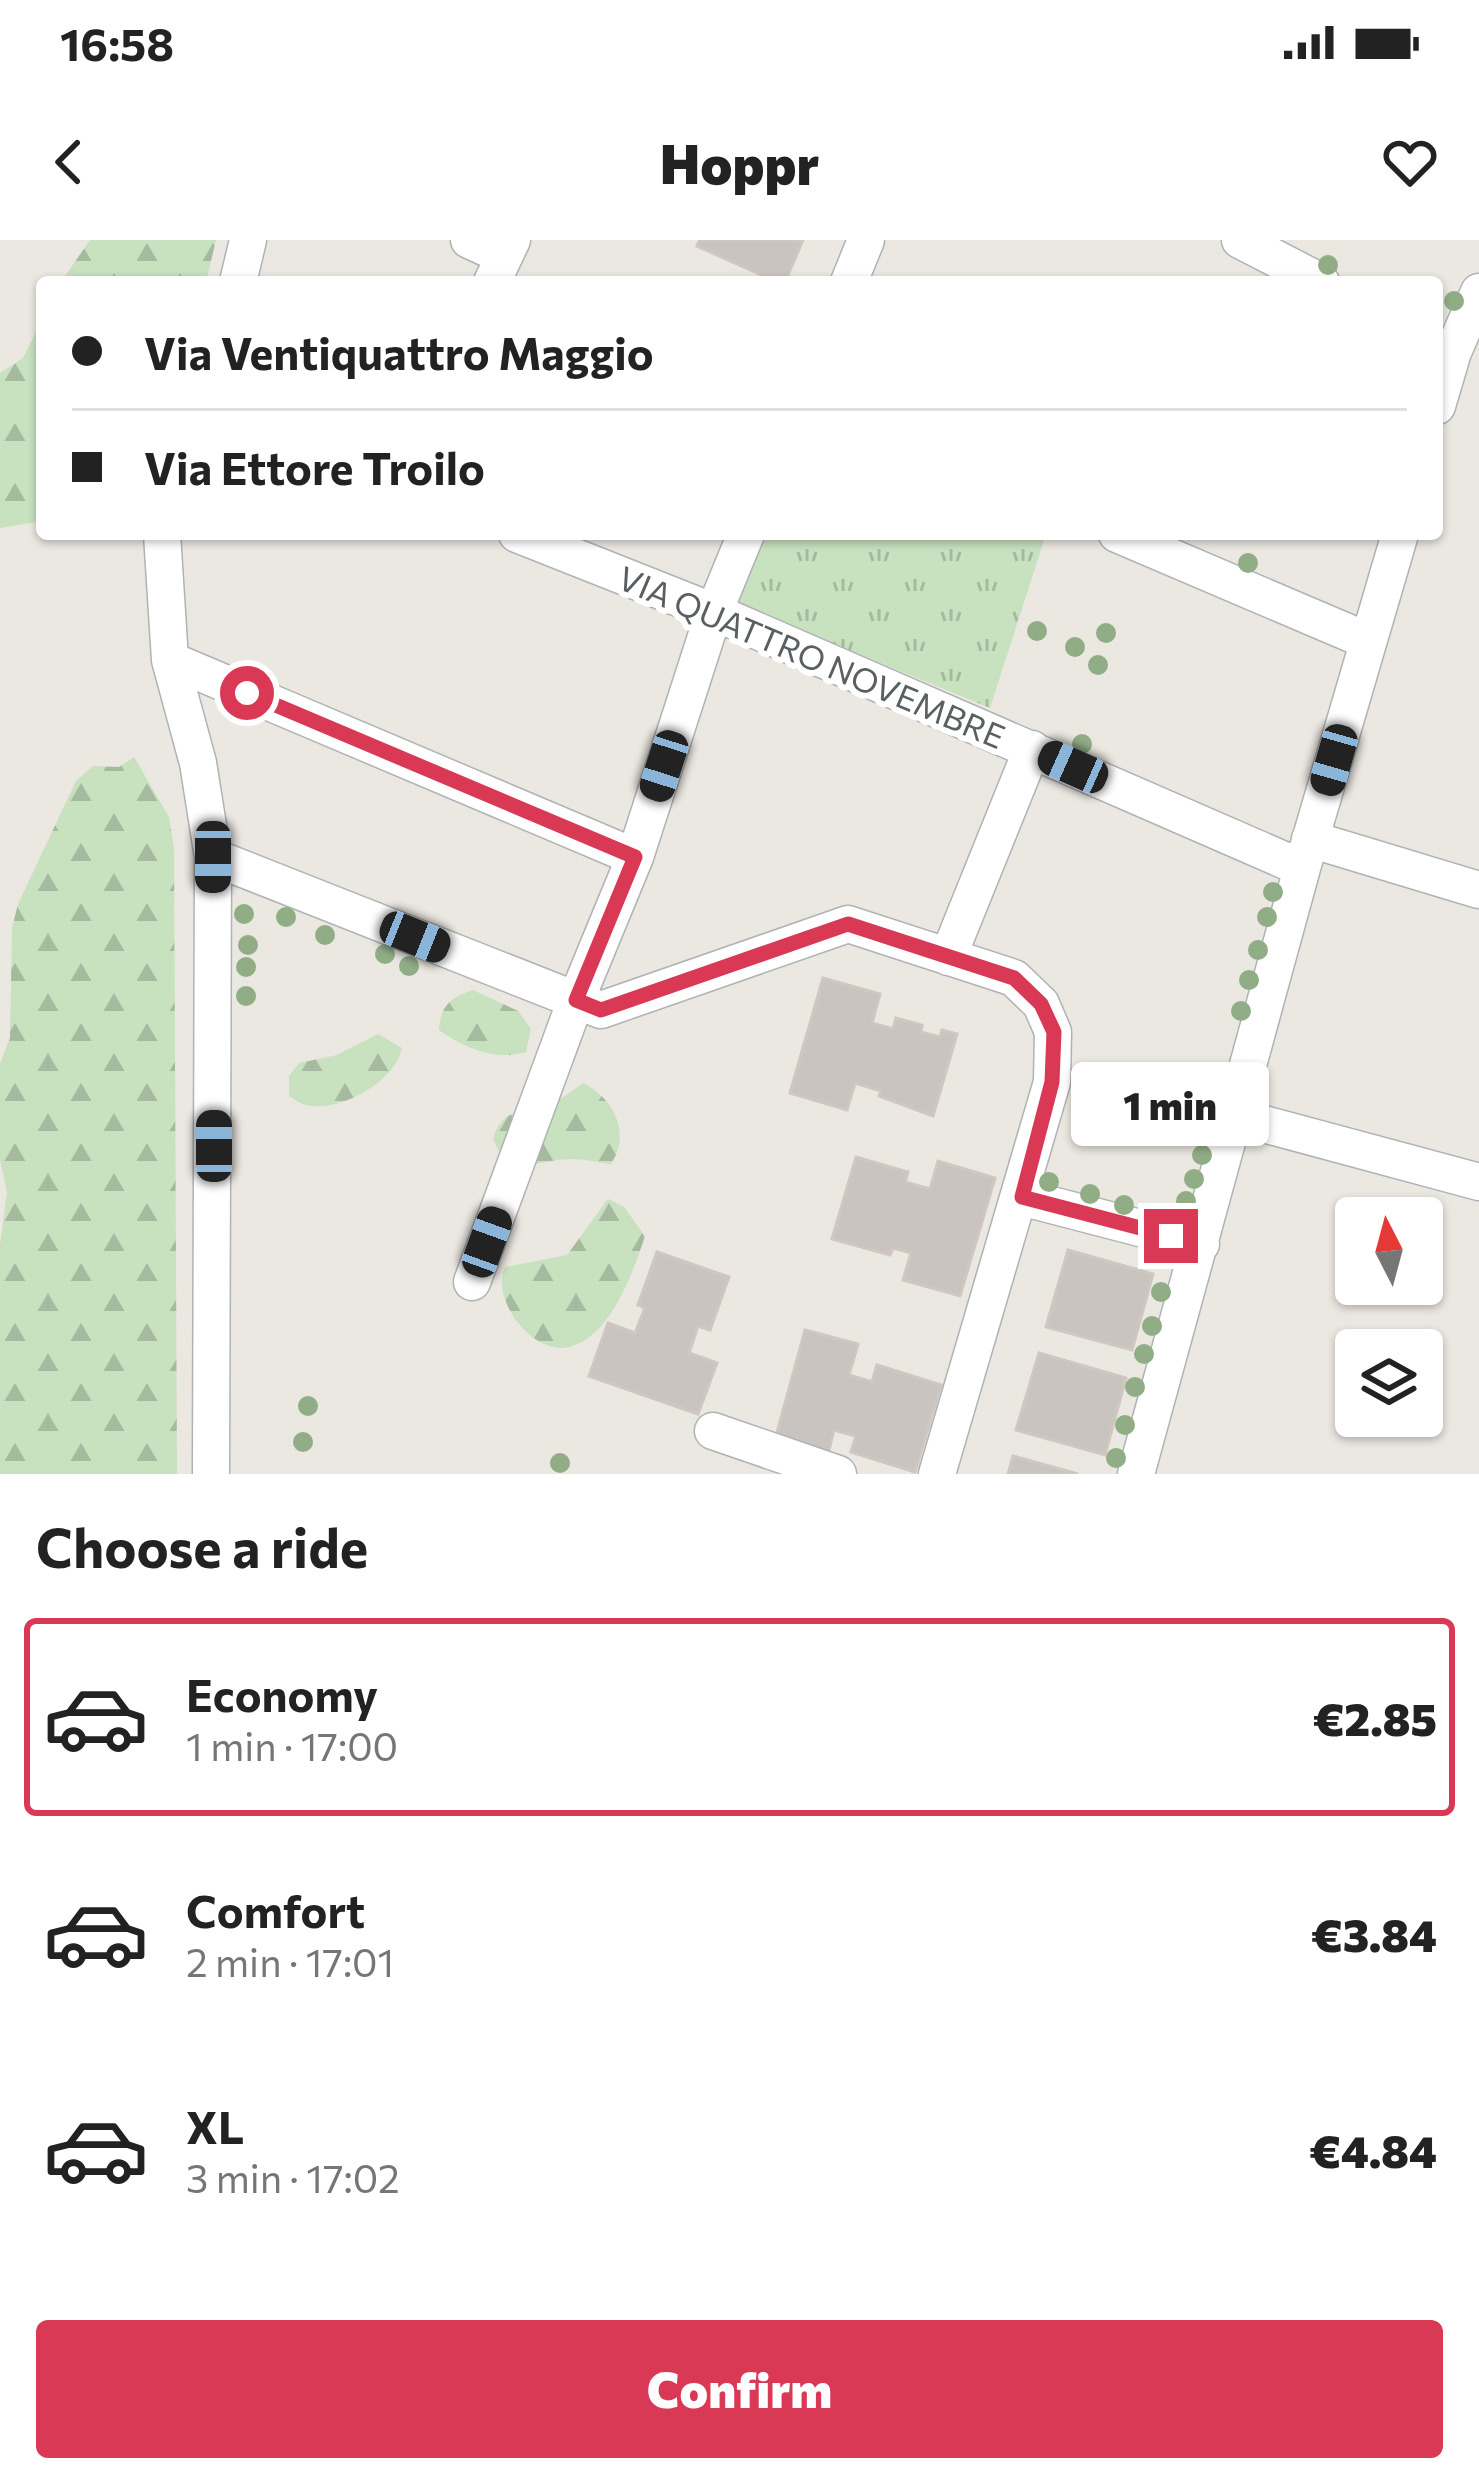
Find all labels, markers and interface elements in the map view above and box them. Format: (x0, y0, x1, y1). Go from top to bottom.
text: 16:58 (60, 15, 174, 70)
icon: back (36, 129, 102, 195)
text: Hoppr (660, 129, 819, 195)
icon: heart (1377, 129, 1443, 195)
text: Via Ventiquattro Maggio (144, 324, 654, 379)
text: Via Ettore Troilo (144, 439, 485, 494)
street label: VIA QUATTRO NOVEMBRE (612, 556, 1012, 756)
route start (220, 666, 274, 720)
car (1307, 720, 1361, 800)
car (636, 726, 692, 806)
car (1033, 736, 1113, 798)
car (195, 821, 231, 893)
car (375, 907, 455, 967)
callout: 1 min (1072, 1062, 1270, 1146)
text: 1 min (1123, 1080, 1217, 1128)
car (196, 1110, 232, 1182)
north arrow (1335, 1197, 1443, 1305)
map controls (1335, 1197, 1443, 1437)
car (458, 1202, 516, 1282)
route end (1144, 1209, 1198, 1263)
button: layers (1335, 1329, 1443, 1437)
text: Choose a ride (36, 1513, 368, 1579)
icon: car (42, 1663, 150, 1771)
text: Economy (186, 1666, 378, 1721)
text: €2.85 (1313, 1690, 1437, 1745)
text: 1 min · 17:00 (186, 1721, 398, 1769)
icon: car (42, 1879, 150, 1987)
text: Comfort (186, 1882, 365, 1937)
text: €3.84 (1311, 1906, 1437, 1961)
text: 2 min · 17:01 (186, 1937, 394, 1985)
icon: car (42, 2095, 150, 2203)
text: XL (186, 2098, 244, 2153)
text: €4.84 (1309, 2122, 1437, 2177)
text: 3 min · 17:02 (186, 2153, 400, 2201)
button: Confirm (36, 2320, 1443, 2458)

